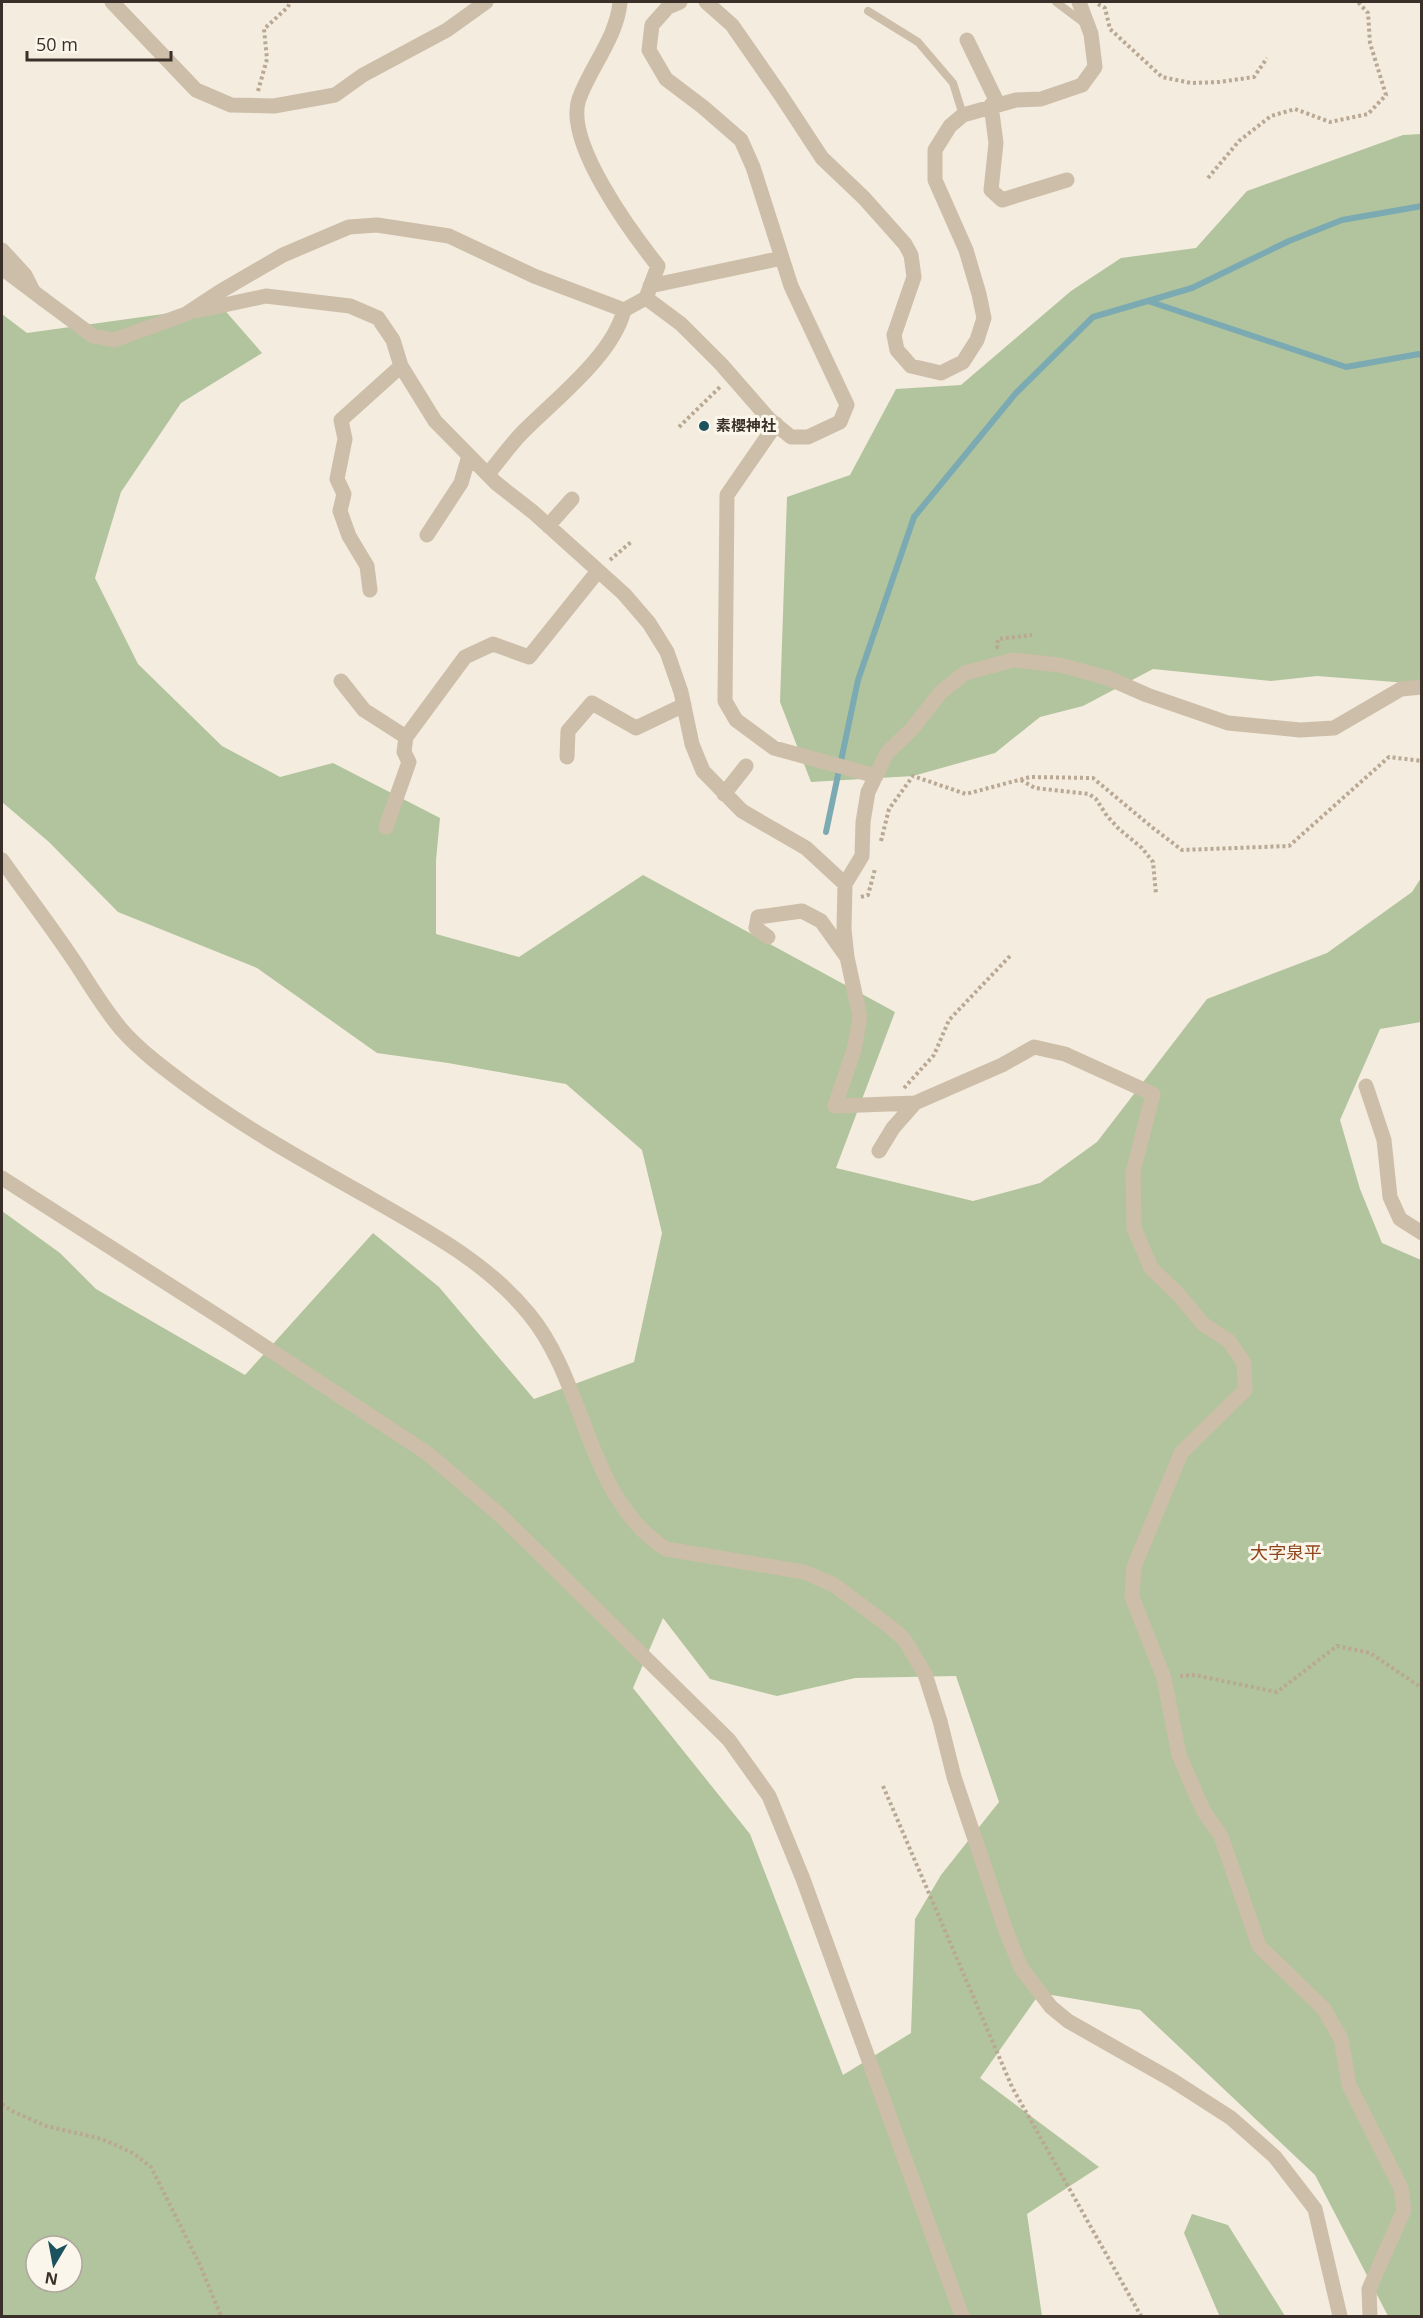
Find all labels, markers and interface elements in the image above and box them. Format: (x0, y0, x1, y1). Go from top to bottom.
scale bar (27, 24, 171, 62)
text: 50 m (36, 32, 78, 56)
place label: 素櫻神社 (716, 415, 776, 435)
marker: 素櫻神社 (697, 419, 711, 433)
district label: 大字泉平 (1250, 1540, 1322, 1564)
north arrow (24, 2234, 84, 2294)
text: N (43, 2267, 60, 2291)

